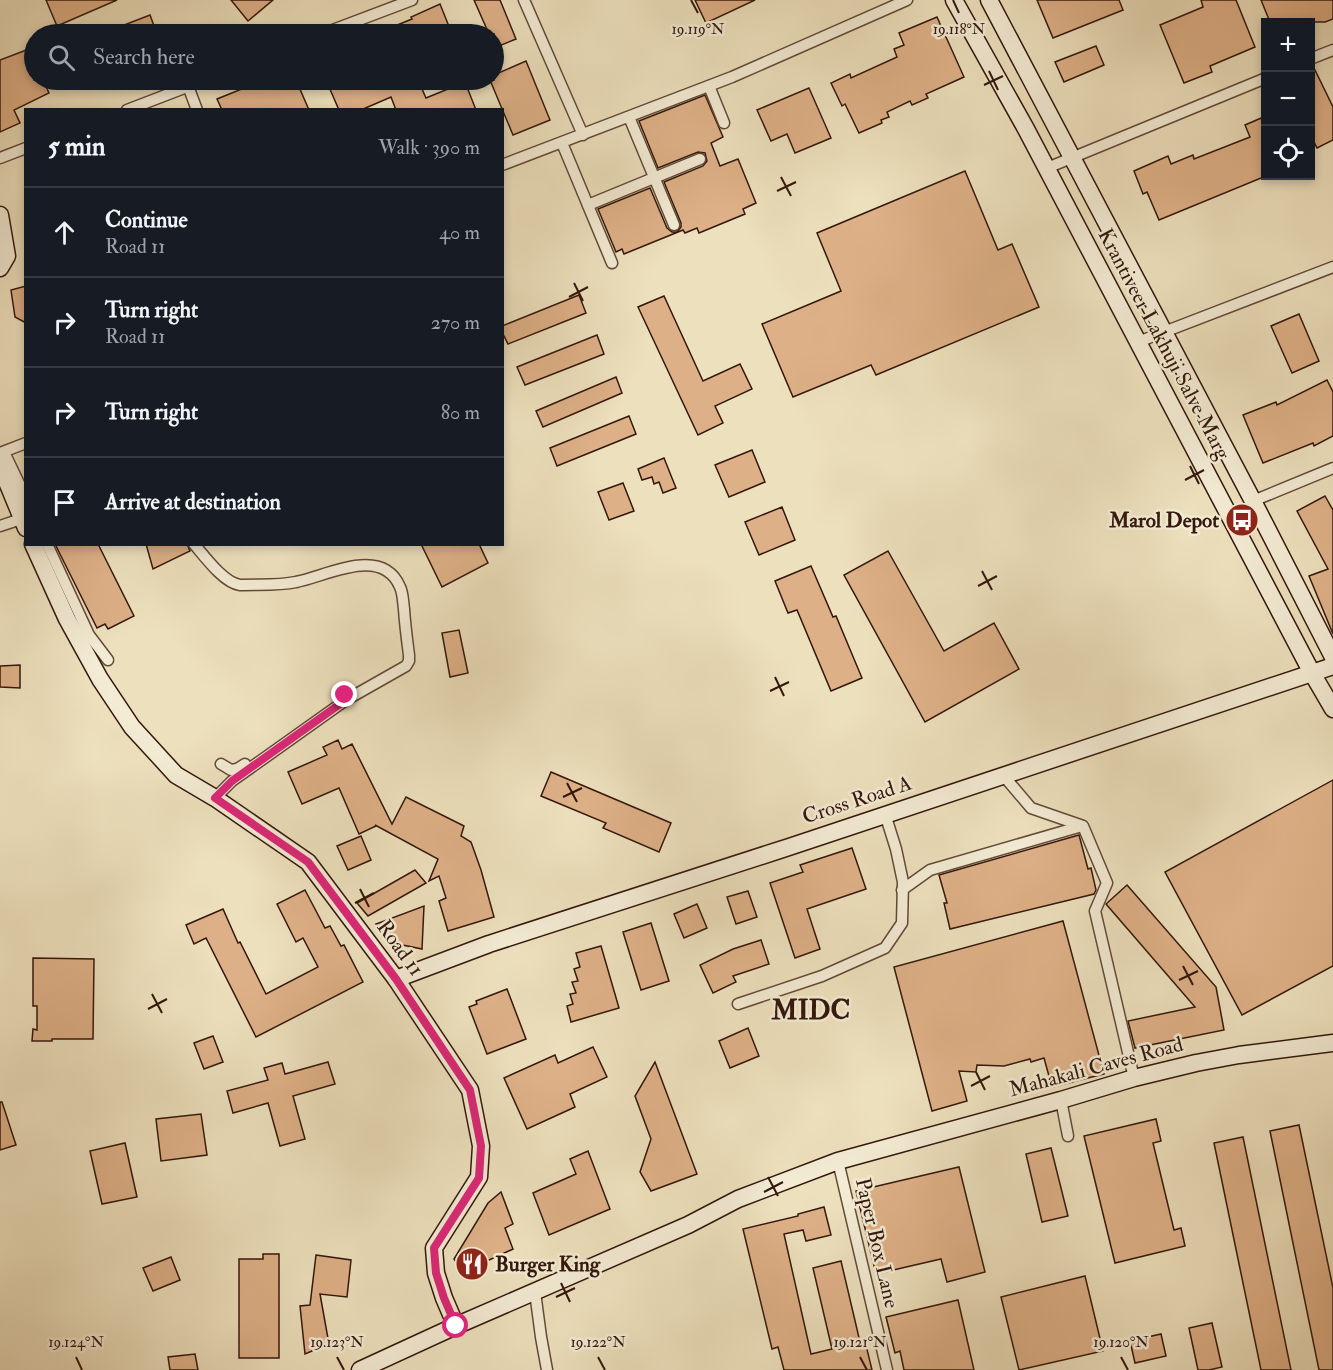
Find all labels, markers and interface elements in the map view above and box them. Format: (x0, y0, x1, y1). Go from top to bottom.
map controls (1261, 18, 1315, 180)
button: + (1261, 18, 1315, 72)
text: 19.119°N (672, 20, 725, 39)
text: 19.118°N (933, 20, 986, 39)
search box (24, 24, 504, 90)
icon: search (45, 41, 78, 74)
text: Search here (93, 43, 195, 71)
button: − (1261, 72, 1315, 126)
button: locate (1261, 126, 1315, 180)
text: 5 min (48, 131, 105, 163)
text: Walk · 390 m (378, 135, 480, 160)
text: Continue (105, 206, 188, 234)
icon: ahead (48, 216, 81, 249)
text: 40 m (439, 220, 480, 245)
street label: Krantiveer Lakhuji Salve Marg (1092, 224, 1237, 465)
text: Road 11 (105, 234, 165, 259)
text: Turn right (105, 296, 198, 324)
icon: right (48, 306, 81, 339)
text: 270 m (431, 310, 480, 335)
text: Road 11 (105, 324, 165, 349)
icon: right (48, 396, 81, 429)
text: Turn right (105, 398, 198, 426)
text: 80 m (441, 400, 480, 425)
icon: arrive (48, 486, 81, 519)
text: Arrive at destination (105, 488, 281, 516)
bus stop icon: Marol Depot (1224, 502, 1260, 538)
place label: Marol Depot (1108, 507, 1219, 534)
route end (331, 681, 357, 707)
street label: Cross Road A (799, 770, 915, 830)
street label: Road 11 (370, 914, 430, 982)
district label: MIDC (771, 994, 850, 1027)
street label: Mahakali Caves Road (1006, 1031, 1187, 1103)
street label: Paper Box Lane (849, 1175, 905, 1311)
restaurant icon: Burger King (454, 1246, 490, 1282)
place label: Burger King (495, 1251, 601, 1278)
route start (442, 1312, 468, 1338)
text: 19.124°N (48, 1333, 104, 1352)
text: 19.123°N (310, 1333, 364, 1352)
text: 19.122°N (570, 1333, 626, 1352)
text: 19.121°N (834, 1333, 887, 1352)
text: 19.120°N (1093, 1333, 1149, 1352)

